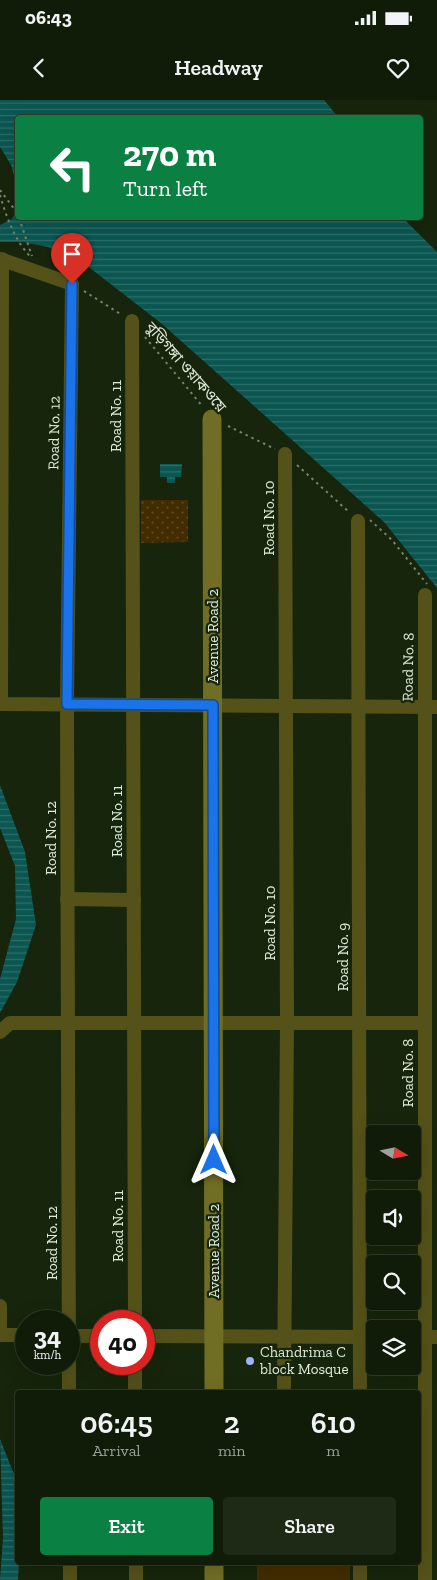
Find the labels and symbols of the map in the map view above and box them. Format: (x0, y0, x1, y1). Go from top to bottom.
pin (51, 233, 93, 284)
street label: বুড়িগঙ্গা ওয়াকওয়ে (141, 318, 230, 416)
street label: Road No. 11 (107, 380, 125, 452)
street label: Road No. 12 (44, 396, 64, 470)
street label: Road No. 10 (260, 481, 278, 555)
street label: Avenue Road 2 (204, 589, 222, 683)
street label: Road No. 8 (398, 633, 418, 701)
street label: Road No. 11 (108, 785, 126, 857)
street label: Road No. 12 (42, 801, 60, 875)
street label: Road No. 10 (261, 886, 279, 960)
street label: Road No. 9 (334, 923, 352, 991)
street label: Road No. 8 (399, 1039, 417, 1107)
north arrow (366, 1125, 421, 1180)
position arrow (187, 1133, 239, 1185)
street label: Road No. 11 (109, 1190, 127, 1262)
street label: Avenue Road 2 (205, 1204, 223, 1298)
street label: Road No. 12 (43, 1206, 61, 1280)
speed limit sign: 40 (90, 1310, 155, 1375)
place label: Chandrima C block Mosque (259, 1343, 348, 1378)
marker: Chandrima C block Mosque (244, 1355, 256, 1367)

